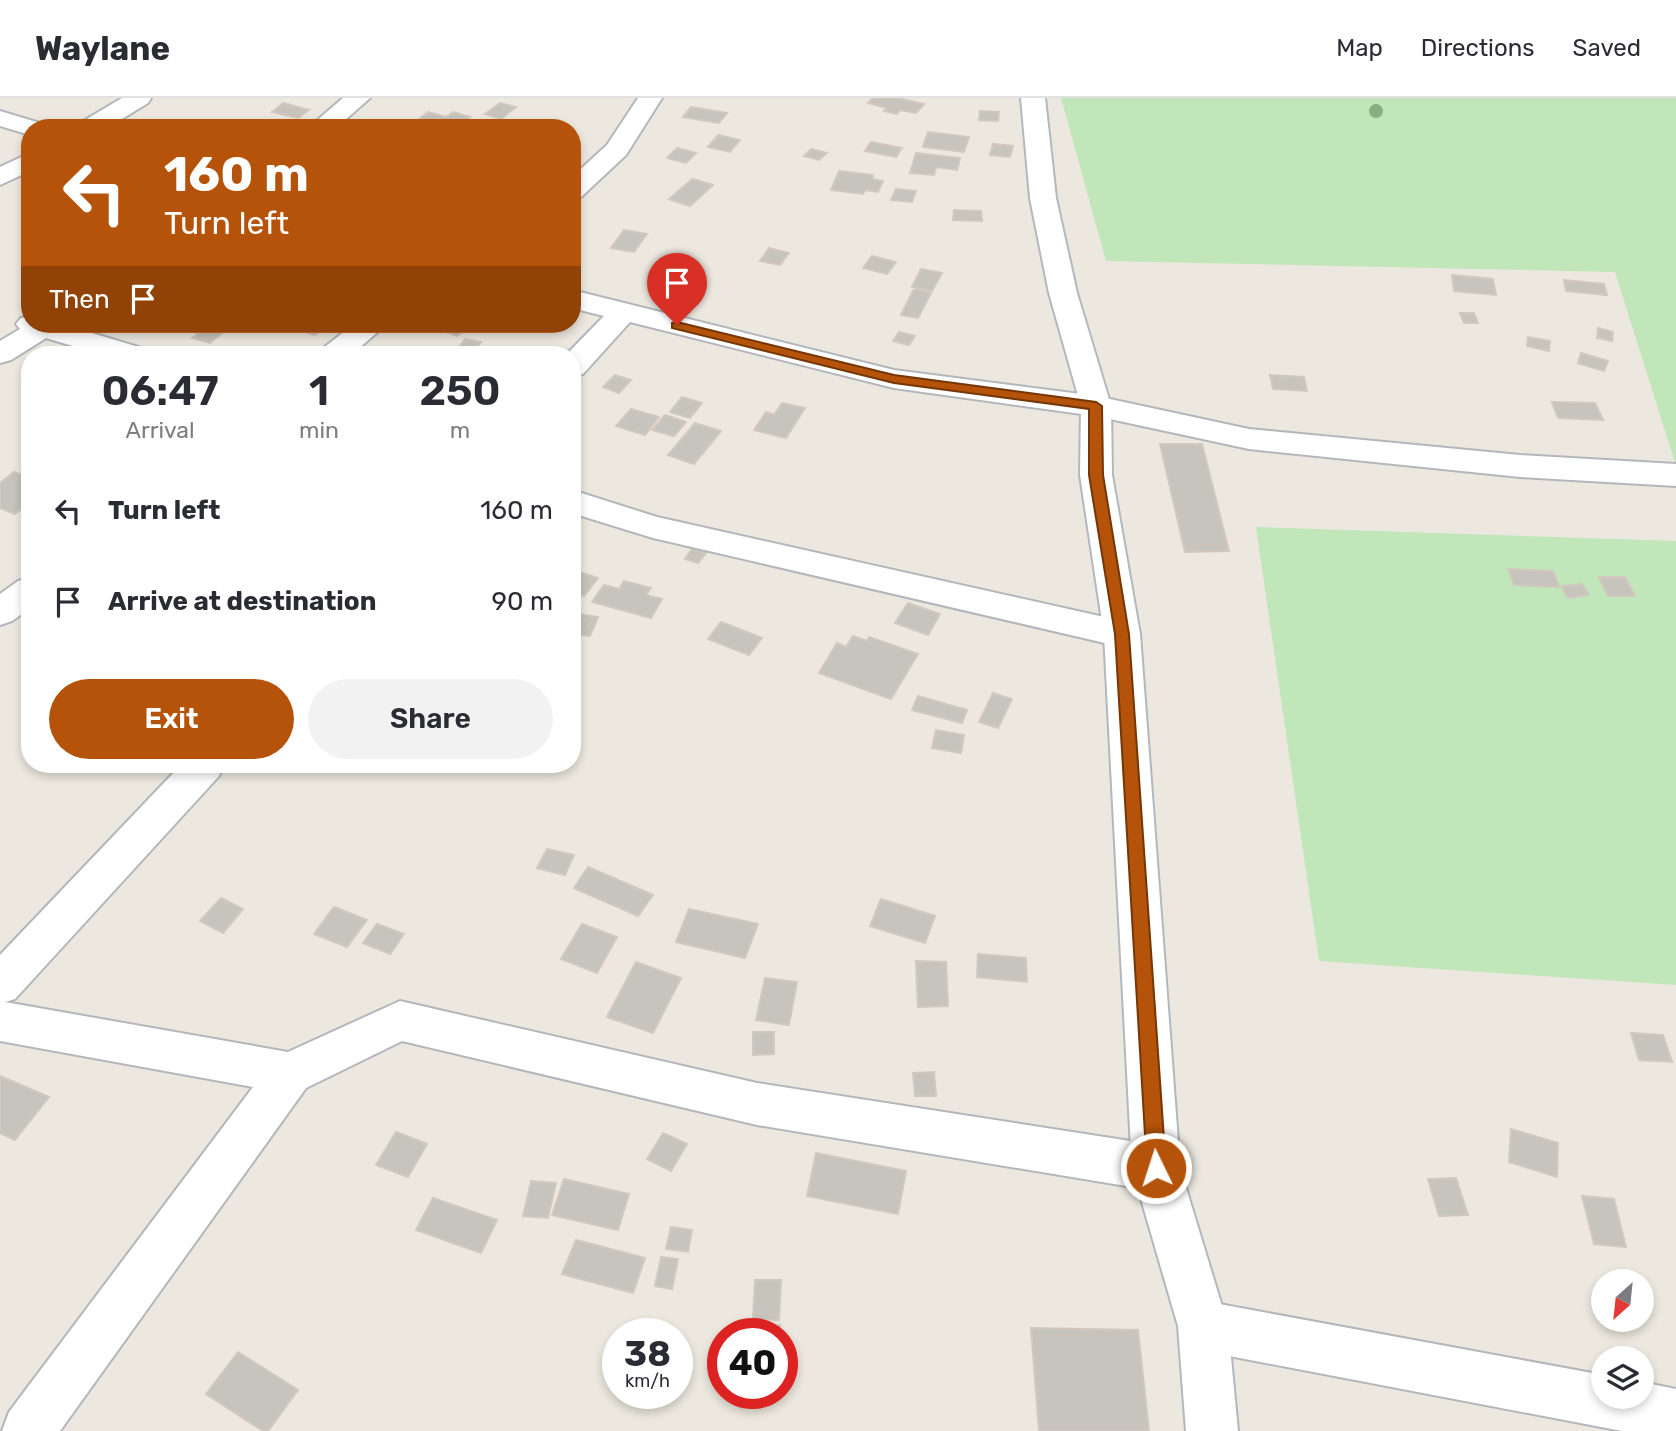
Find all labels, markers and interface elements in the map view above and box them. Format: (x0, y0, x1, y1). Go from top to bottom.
text: Waylane (35, 29, 170, 68)
text: Map (1336, 34, 1383, 62)
text: Directions (1421, 34, 1534, 62)
text: Saved (1572, 34, 1641, 62)
text: 160 m (164, 145, 309, 203)
icon: left (49, 147, 140, 238)
text: Turn left (164, 204, 289, 242)
pin (647, 253, 707, 325)
icon: arrive (658, 264, 696, 302)
icon: arrive (124, 280, 162, 318)
text: Then (49, 284, 110, 315)
text: 06:47 (101, 366, 219, 416)
text: 1 (309, 366, 329, 416)
text: 250 (419, 366, 501, 416)
text: Arrival (126, 416, 195, 444)
text: min (299, 416, 339, 444)
text: m (450, 416, 470, 444)
icon: left (49, 492, 87, 530)
text: Turn left (108, 495, 220, 526)
text: 160 m (480, 495, 553, 526)
icon: arrive (49, 583, 87, 621)
text: Arrive at destination (108, 586, 376, 617)
text: 90 m (492, 586, 553, 617)
button: Exit (49, 679, 294, 759)
button: Share (308, 679, 553, 759)
position arrow (1119, 1131, 1193, 1205)
north arrow (1591, 1269, 1654, 1332)
map controls (1591, 1269, 1654, 1409)
speed limit sign: 40 (707, 1318, 798, 1409)
text: 38 (624, 1333, 671, 1375)
button: layers (1591, 1346, 1654, 1409)
text: km/h (625, 1370, 670, 1392)

